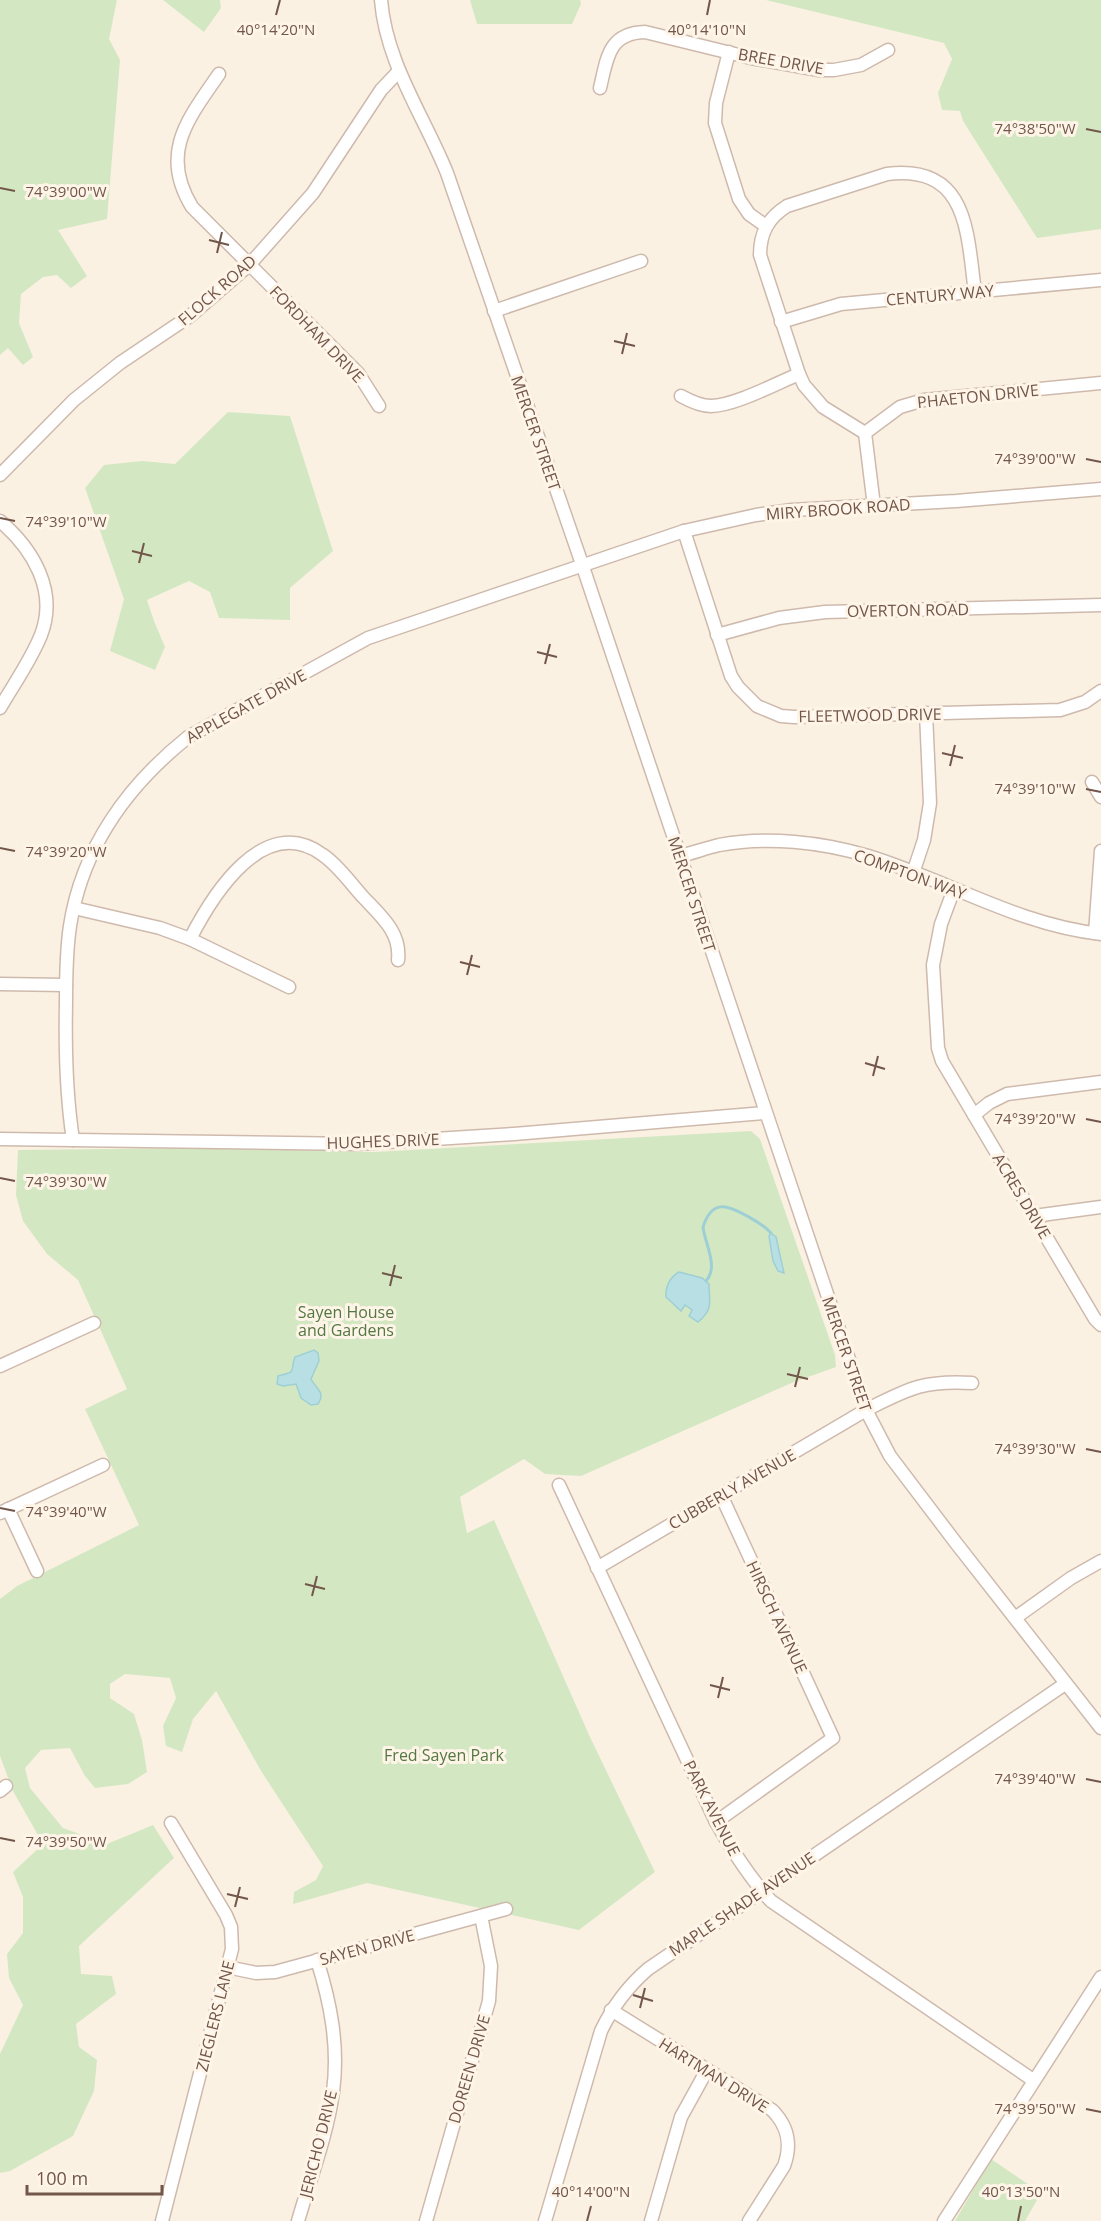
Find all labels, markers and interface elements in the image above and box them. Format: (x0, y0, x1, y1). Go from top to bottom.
text: 40°14'20"N (237, 19, 315, 39)
text: 40°14'10"N (668, 19, 746, 39)
street label: BREE DRIVE (736, 43, 826, 79)
text: 74°38'50"W (995, 118, 1076, 138)
text: 74°39'00"W (26, 181, 107, 201)
street label: FLOCK ROAD (173, 250, 261, 330)
street label: CENTURY WAY (885, 279, 995, 311)
street label: FORDHAM DRIVE (265, 281, 369, 387)
street label: MERCER STREET (506, 373, 566, 494)
street label: PHAETON DRIVE (916, 379, 1040, 413)
text: 74°39'00"W (995, 448, 1076, 468)
street label: MIRY BROOK ROAD (765, 493, 911, 525)
text: 74°39'10"W (26, 511, 107, 531)
street label: OVERTON ROAD (847, 598, 969, 622)
street label: APPLEGATE DRIVE (182, 664, 310, 748)
street label: FLEETWOOD DRIVE (798, 703, 942, 727)
text: 74°39'10"W (995, 778, 1076, 798)
street label: MERCER STREET (663, 833, 721, 955)
text: 74°39'20"W (26, 841, 107, 861)
street label: COMPTON WAY (851, 844, 969, 905)
text: 74°39'20"W (995, 1108, 1076, 1128)
street label: HUGHES DRIVE (326, 1128, 440, 1154)
street label: ACRES DRIVE (988, 1149, 1056, 1243)
text: 74°39'30"W (26, 1171, 107, 1191)
street label: MERCER STREET (817, 1294, 877, 1415)
park label: Sayen House and Gardens (298, 1301, 394, 1341)
text: 74°39'30"W (995, 1438, 1076, 1458)
street label: CUBBERLY AVENUE (664, 1444, 800, 1534)
text: 74°39'40"W (26, 1501, 107, 1521)
street label: HIRSCH AVENUE (741, 1557, 813, 1677)
park label: Fred Sayen Park (384, 1744, 505, 1766)
street label: PARK AVENUE (678, 1756, 746, 1860)
text: 74°39'40"W (995, 1768, 1076, 1788)
text: 74°39'50"W (26, 1831, 107, 1851)
street label: MAPLE SHADE AVENUE (665, 1847, 819, 1961)
street label: SAYEN DRIVE (317, 1924, 417, 1970)
street label: ZIEGLERS LANE (191, 1958, 239, 2074)
street label: DOREEN DRIVE (443, 2012, 495, 2126)
street label: HARTMAN DRIVE (655, 2032, 773, 2118)
street label: JERICHO DRIVE (293, 2088, 342, 2202)
text: 74°39'50"W (995, 2098, 1076, 2118)
scale bar (27, 2158, 162, 2196)
text: 100 m (36, 2166, 88, 2190)
text: 40°14'00"N (552, 2181, 630, 2201)
text: 40°13'50"N (982, 2181, 1060, 2201)

